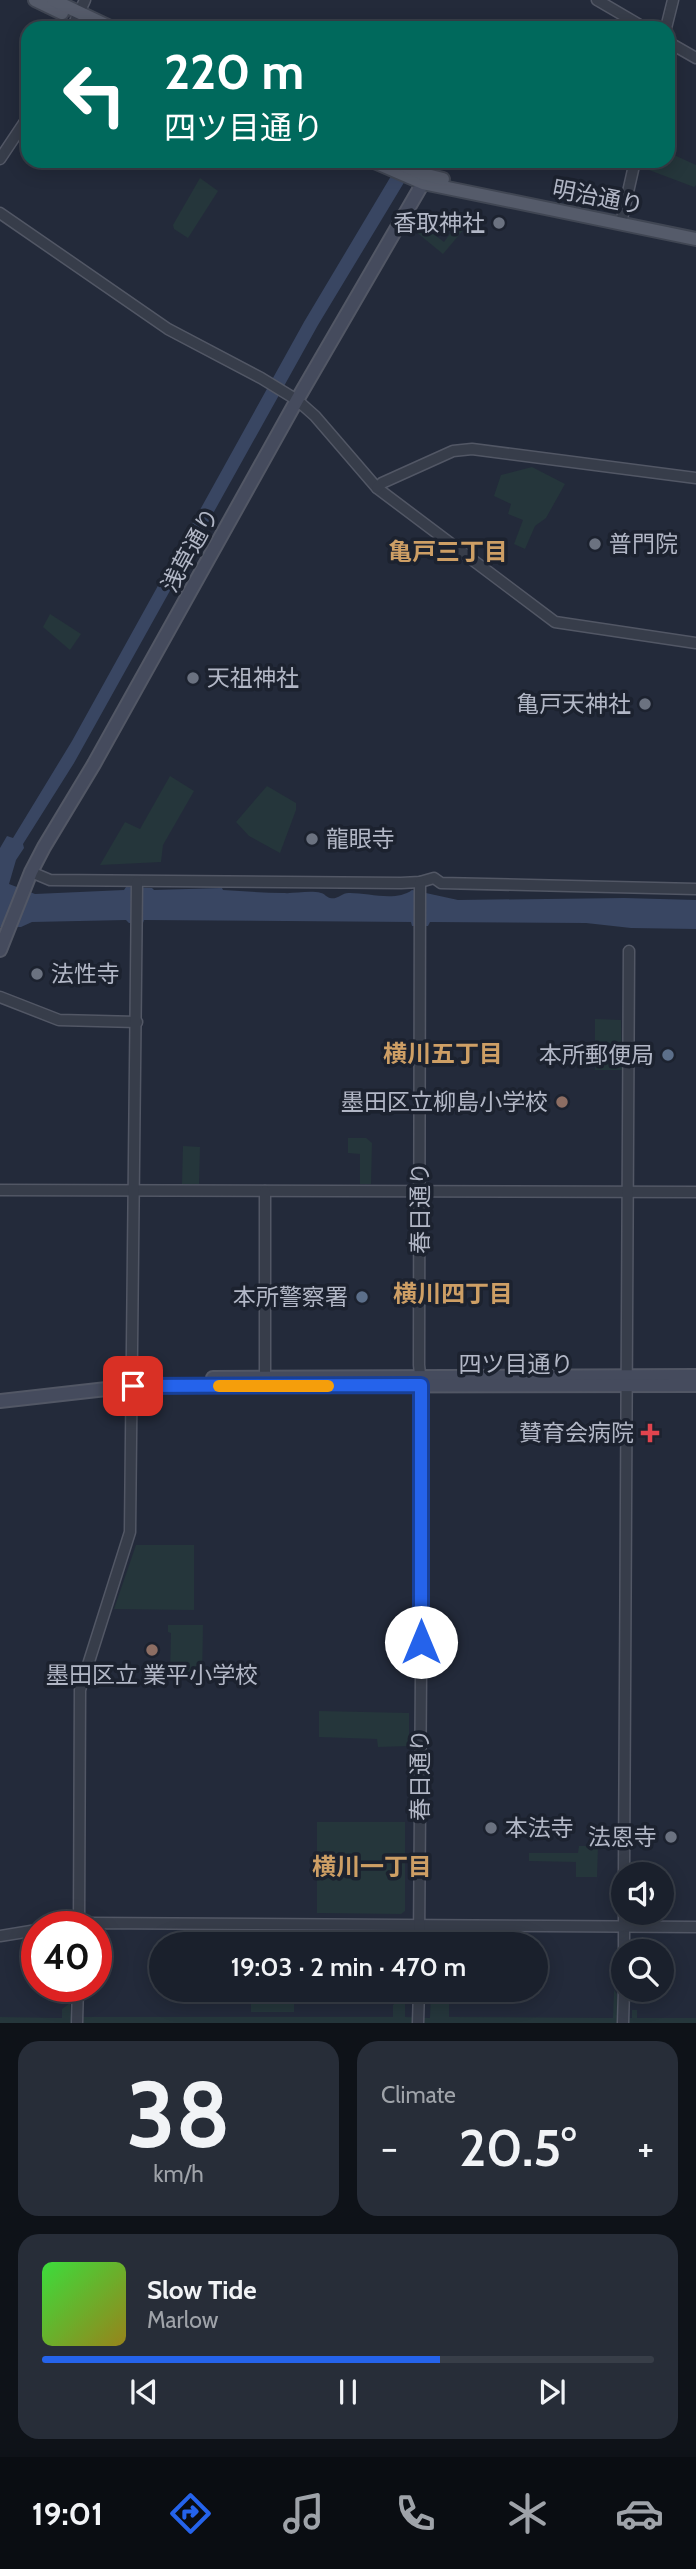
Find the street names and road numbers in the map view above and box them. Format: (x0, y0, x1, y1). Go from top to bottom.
street label: 明治通り (550, 174, 646, 220)
street label: 浅草通り (155, 503, 225, 597)
street label: 春日通り (406, 1162, 434, 1254)
street label: 四ツ目通り (459, 1350, 574, 1378)
street label: 春日通り (406, 1729, 434, 1821)

